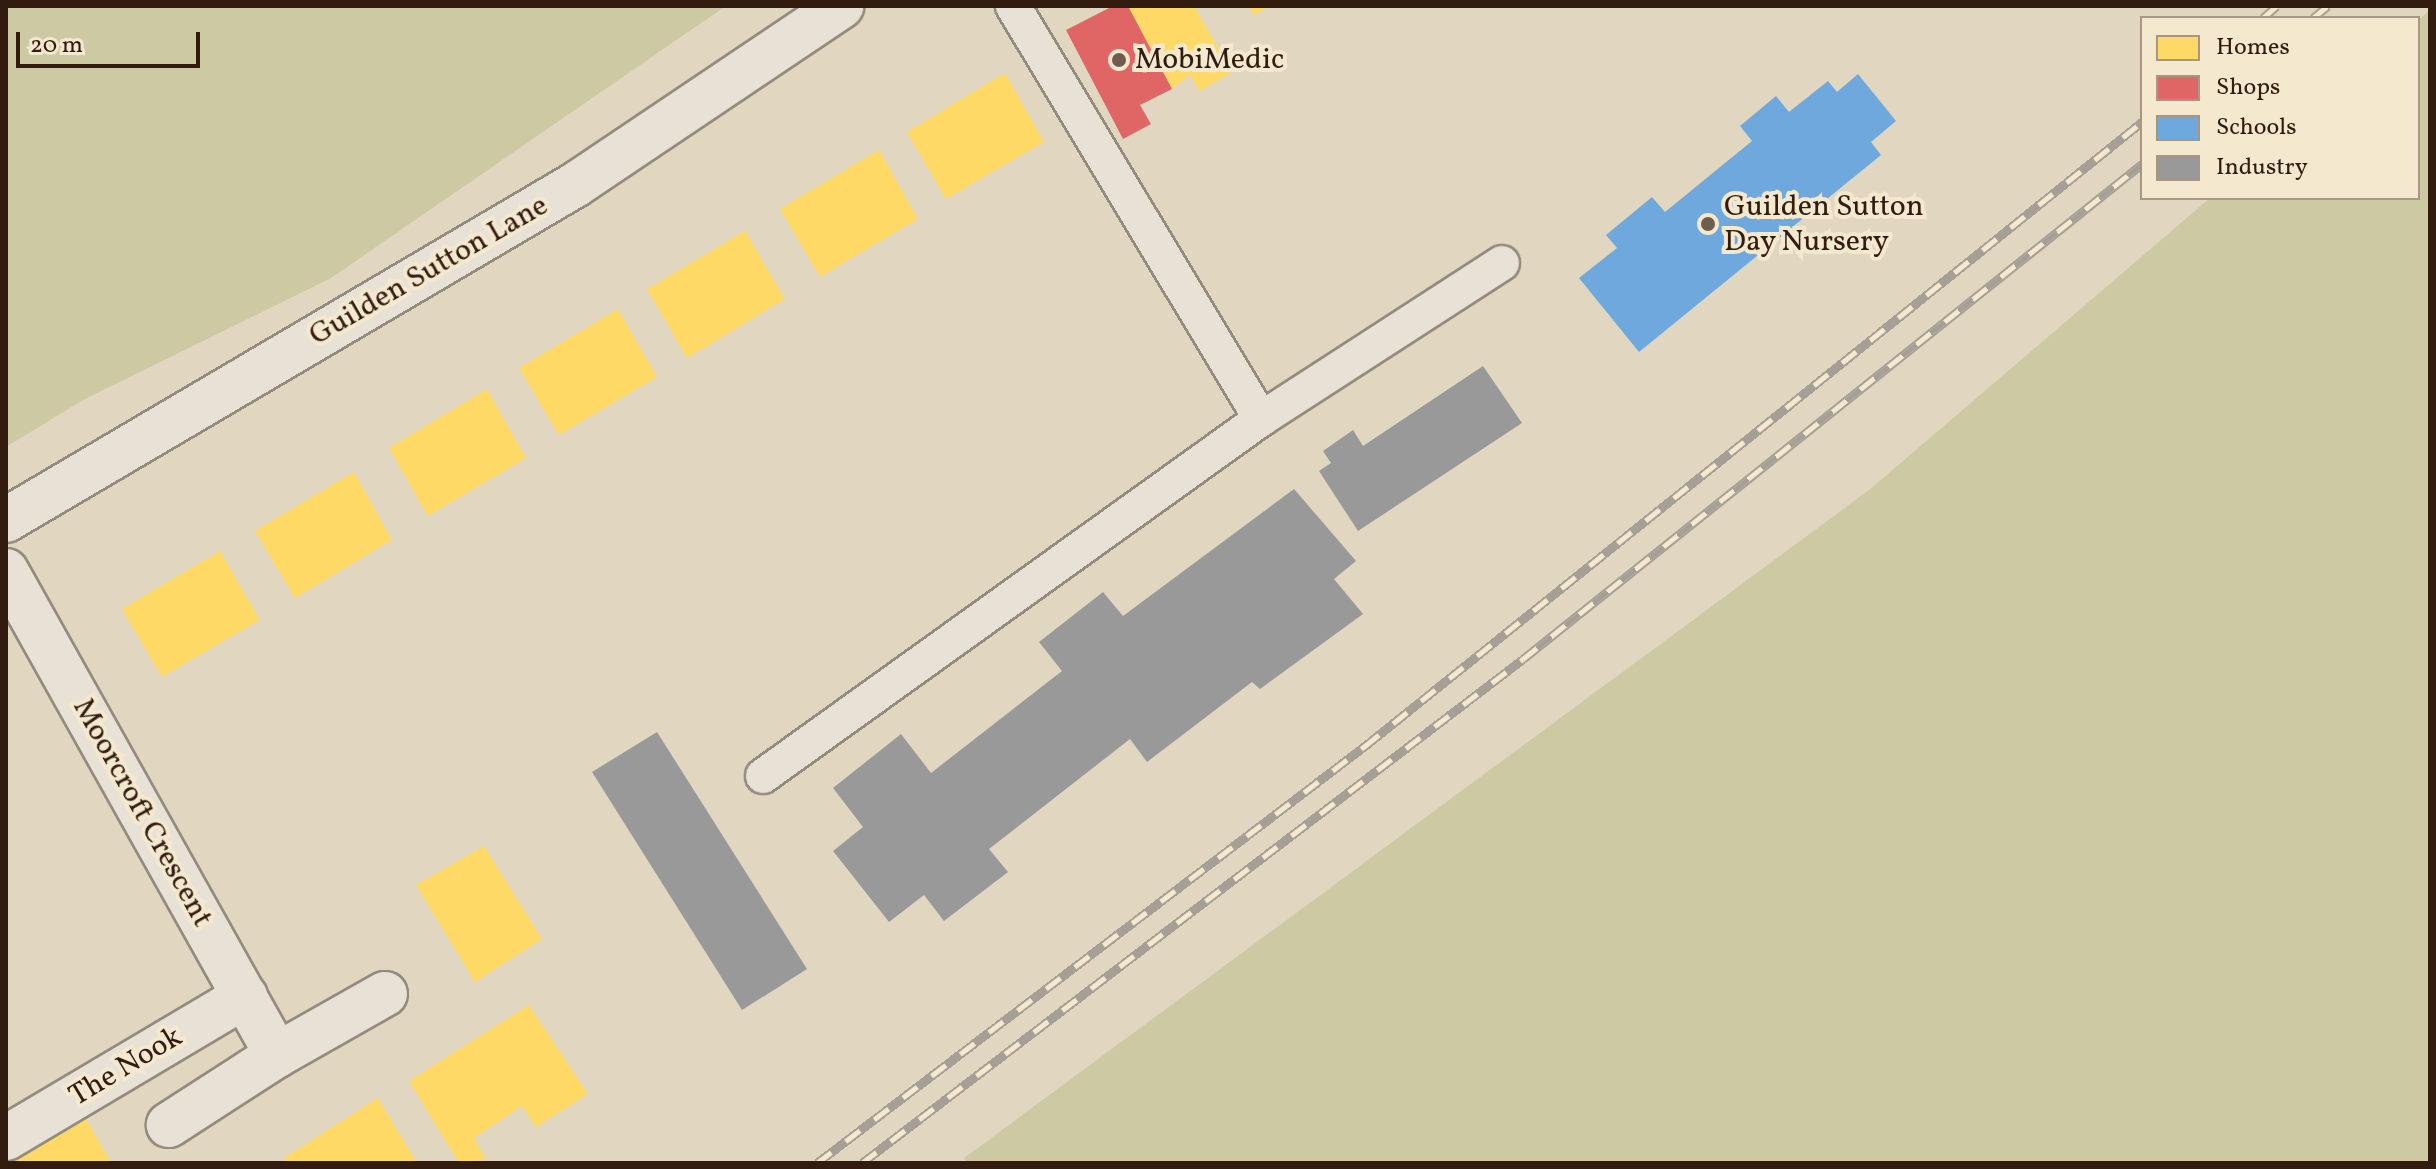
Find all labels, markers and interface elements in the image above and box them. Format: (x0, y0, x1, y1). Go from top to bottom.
scale bar (20, 16, 204, 66)
legend (2140, 16, 2420, 200)
text: 20 m (30, 29, 83, 63)
text: Homes (2216, 31, 2290, 65)
place label: MobiMedic (1135, 42, 1284, 78)
marker: MobiMedic (1110, 51, 1128, 69)
text: Shops (2216, 71, 2280, 105)
text: Schools (2216, 111, 2296, 145)
text: Industry (2216, 151, 2308, 185)
street label: Guilden Sutton Lane (303, 188, 555, 354)
place label: Guilden Sutton Day Nursery (1724, 189, 1924, 260)
marker: Guilden Sutton Day Nursery (1699, 215, 1717, 233)
street label: Moorcroft Crescent (64, 692, 220, 934)
street label: The Nook (63, 1019, 189, 1115)

